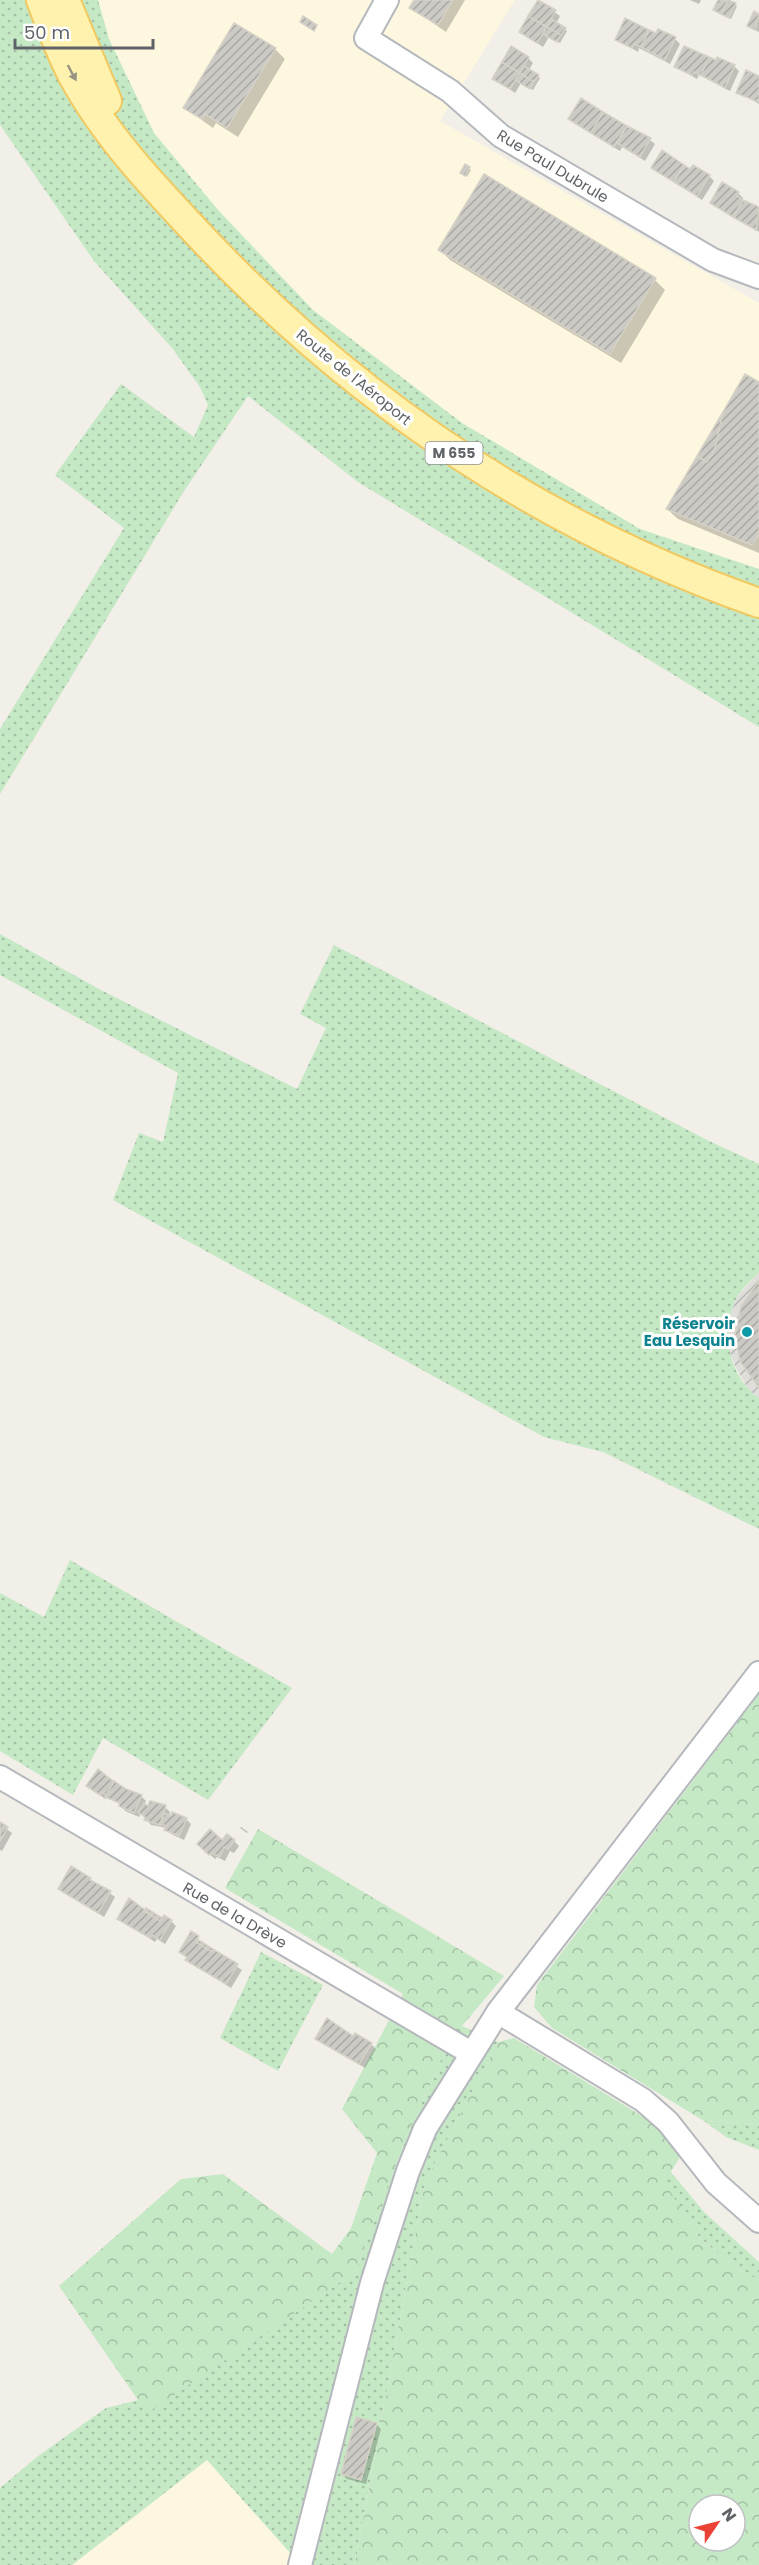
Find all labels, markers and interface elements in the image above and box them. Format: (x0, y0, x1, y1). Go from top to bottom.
scale bar (15, 12, 153, 50)
text: 50 m (24, 20, 70, 45)
one-way arrow (67, 65, 77, 82)
street label: Rue Paul Dubrule (493, 124, 613, 208)
street label: Route de l'Aéroport (292, 324, 416, 430)
road number: M 655 (426, 442, 482, 464)
place label: Réservoir Eau Lesquin (644, 1313, 736, 1351)
marker: Réservoir Eau Lesquin (740, 1325, 754, 1339)
street label: Rue de la Drève (179, 1877, 291, 1953)
north arrow (687, 2493, 747, 2553)
text: N (716, 2503, 742, 2526)

